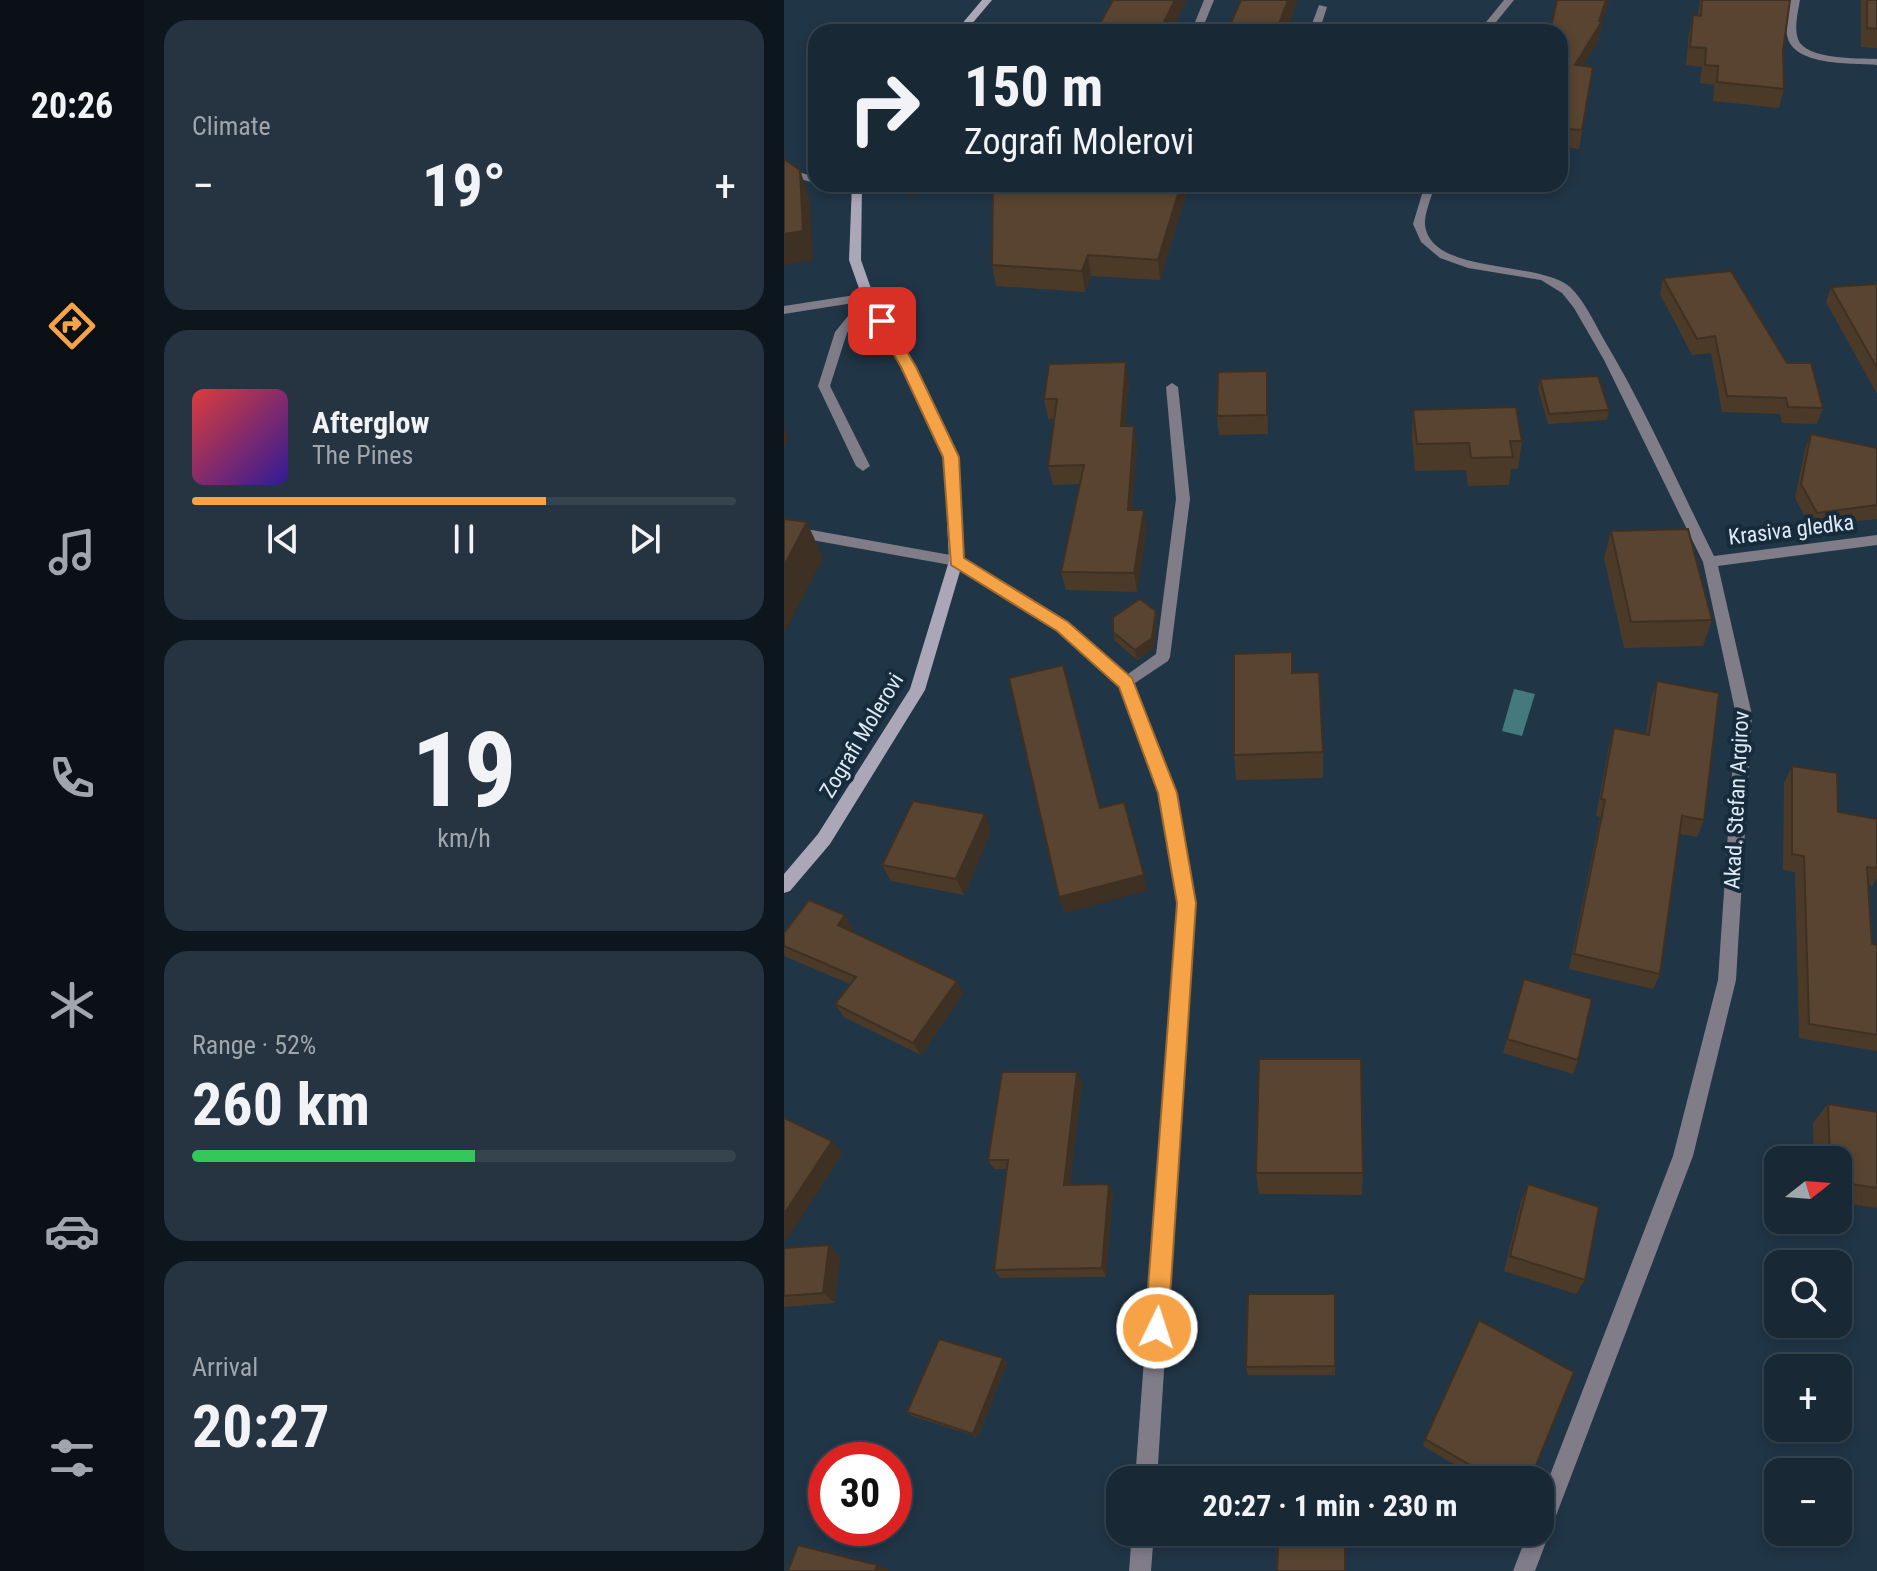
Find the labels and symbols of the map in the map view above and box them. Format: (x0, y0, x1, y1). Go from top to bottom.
pin (848, 287, 916, 355)
street label: Krasiva gledka (1727, 509, 1855, 550)
street label: Zografi Molerovi (814, 669, 908, 802)
street label: Akad. Stefan Argirov (1719, 710, 1754, 890)
north arrow (1764, 1146, 1852, 1234)
position arrow (1115, 1286, 1199, 1370)
speed limit sign: 30 (808, 1442, 912, 1546)

